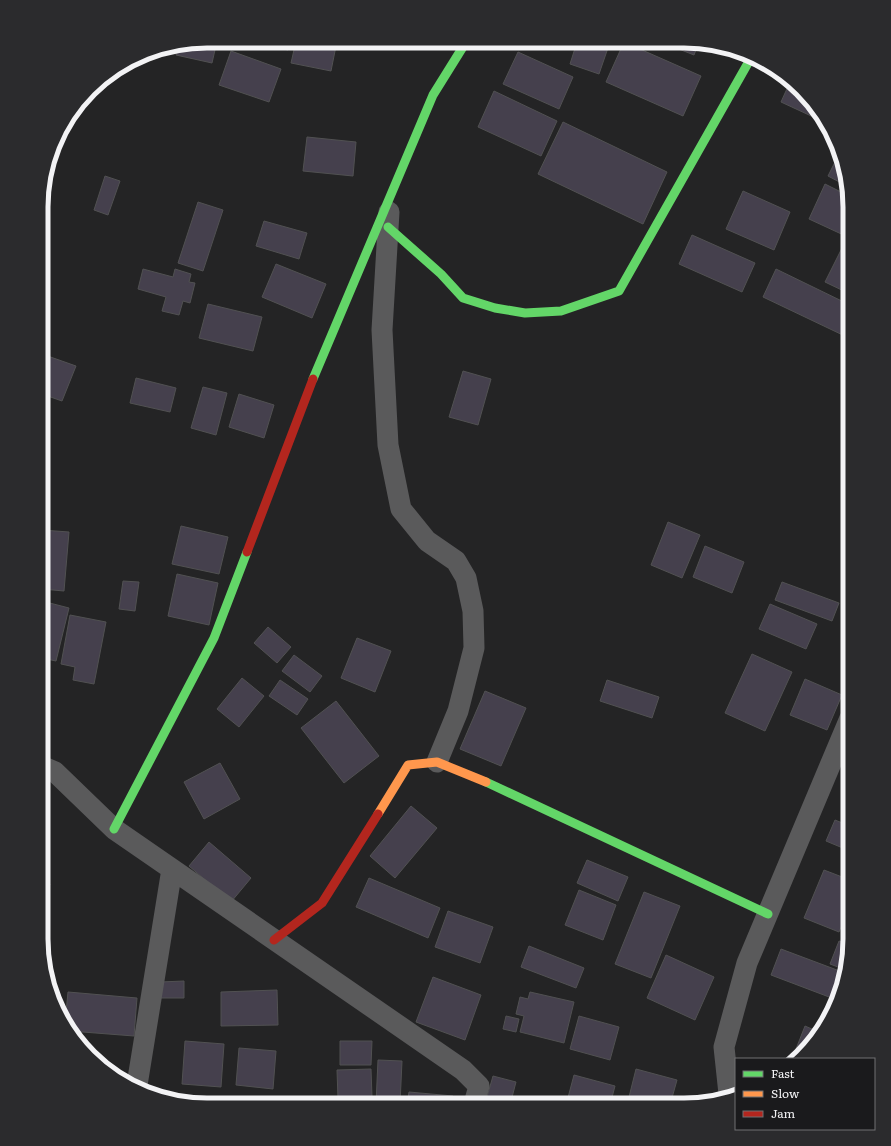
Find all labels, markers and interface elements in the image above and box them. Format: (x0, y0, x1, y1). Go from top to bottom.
legend (735, 1058, 875, 1130)
text: Fast (771, 1064, 795, 1082)
text: Slow (771, 1084, 800, 1102)
text: Jam (771, 1104, 796, 1122)

